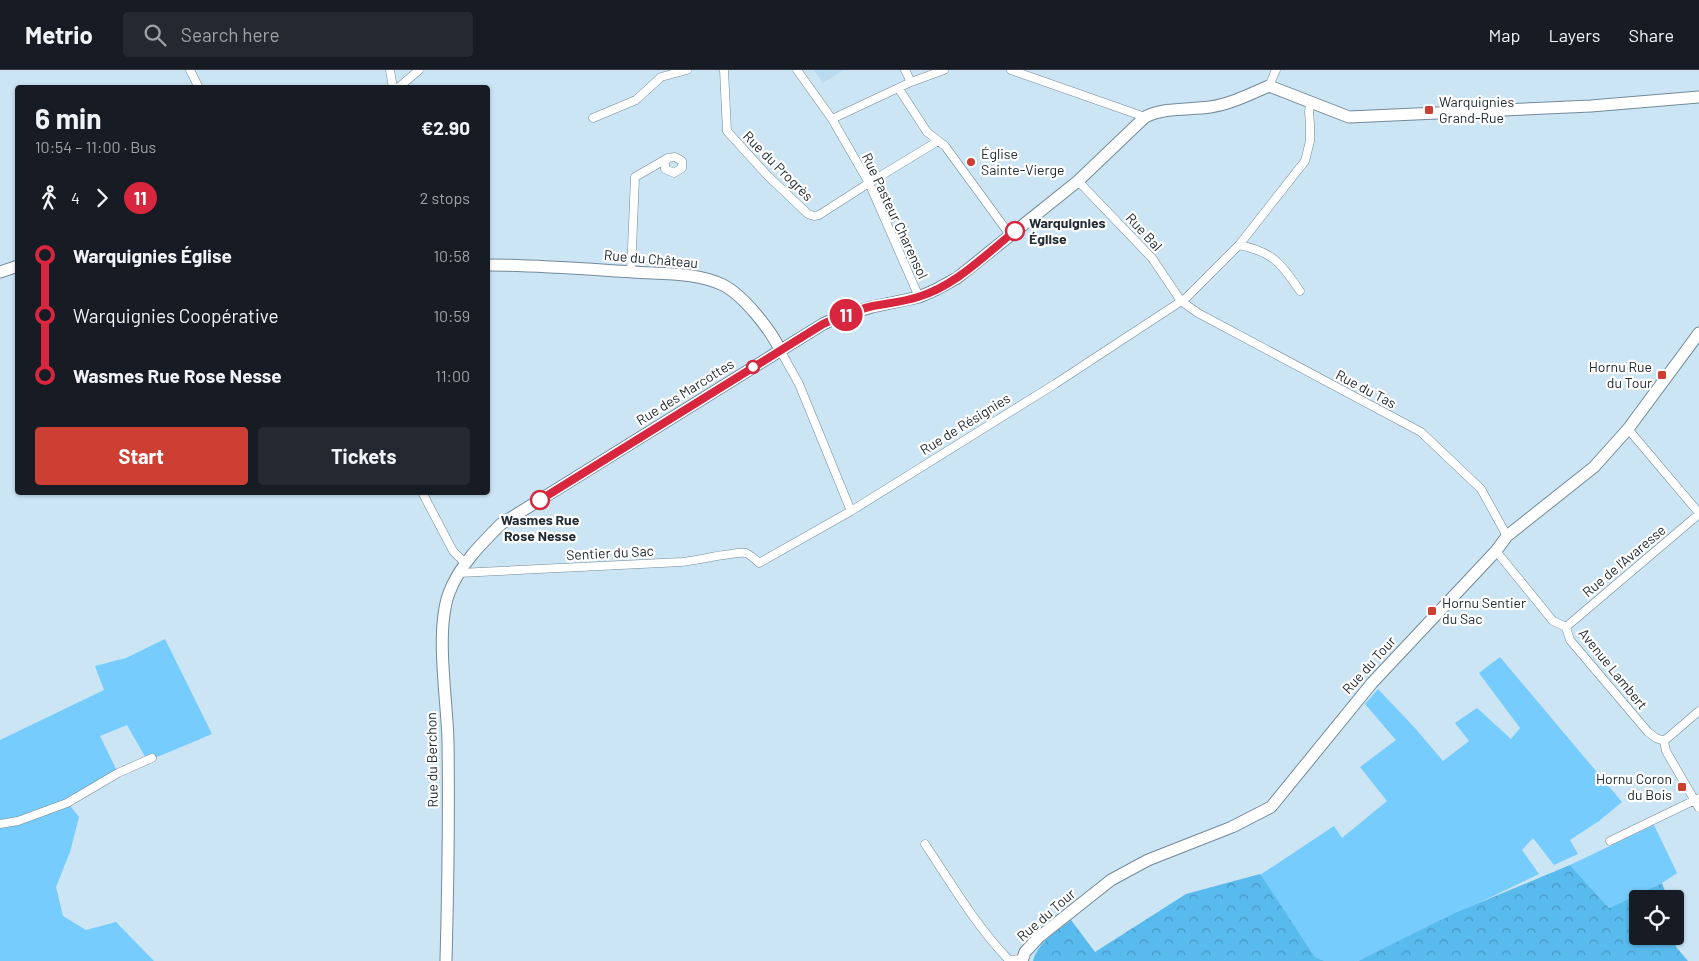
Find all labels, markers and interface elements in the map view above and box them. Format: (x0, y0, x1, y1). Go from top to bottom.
search box (123, 12, 473, 57)
text: Metrio (25, 20, 93, 49)
icon: search (141, 21, 169, 49)
text: Search here (181, 23, 280, 46)
text: Map (1488, 24, 1520, 46)
text: Layers (1548, 24, 1601, 46)
text: Share (1629, 24, 1674, 46)
place label: Warquignies Grand-Rue (1439, 93, 1514, 126)
text: 6 min (35, 101, 101, 135)
marker: Warquignies Grand-Rue (1423, 104, 1435, 116)
text: €2.90 (421, 116, 470, 139)
street label: Rue du Progrès (740, 127, 817, 204)
text: 10:54 – 11:00 · Bus (35, 137, 156, 156)
place label: Église Sainte-Vierge (981, 145, 1064, 178)
street label: Rue Pasteur Charensol (859, 150, 932, 281)
marker: Église Sainte-Vierge (965, 156, 977, 168)
icon: walk (35, 184, 63, 212)
icon: forward (88, 184, 116, 212)
text: 11 (134, 187, 147, 209)
text: 4 (71, 188, 80, 207)
text: 2 stops (420, 188, 470, 207)
street label: Rue Bal (1123, 209, 1166, 254)
place label: Warquignies Église (1029, 214, 1106, 247)
marker: Warquignies Église (1005, 221, 1025, 241)
text: Warquignies Église (73, 244, 232, 267)
text: 10:58 (433, 246, 470, 265)
street label: Rue du Château (603, 246, 699, 271)
line badge: 11 (824, 299, 868, 331)
text: Warquignies Coopérative (73, 304, 279, 327)
text: 11 (840, 304, 852, 326)
text: 10:59 (433, 306, 470, 325)
street label: Rue des Marcottes (633, 355, 737, 428)
place label: Hornu Rue du Tour (1589, 358, 1652, 391)
unlabelled marker (746, 360, 760, 374)
text: Wasmes Rue Rose Nesse (73, 364, 282, 387)
text: 11:00 (435, 366, 470, 385)
street label: Rue du Tas (1333, 366, 1400, 412)
marker: Hornu Rue du Tour (1656, 369, 1668, 381)
street label: Rue de Résignies (917, 389, 1013, 458)
button: Start (35, 427, 248, 485)
button: Tickets (258, 427, 470, 485)
marker: Wasmes Rue Rose Nesse (530, 490, 550, 510)
place label: Wasmes Rue Rose Nesse (501, 511, 580, 544)
street label: Rue de l'Avaresse (1579, 521, 1669, 600)
street label: Sentier du Sac (566, 542, 654, 563)
place label: Hornu Sentier du Sac (1442, 594, 1526, 627)
marker: Hornu Sentier du Sac (1426, 605, 1438, 617)
street label: Avenue Lambert (1576, 625, 1651, 713)
street label: Rue du Tour (1338, 632, 1399, 697)
street label: Rue du Berchon (422, 712, 441, 808)
place label: Hornu Coron du Bois (1596, 770, 1672, 803)
marker: Hornu Coron du Bois (1676, 781, 1688, 793)
street label: Rue du Tour (1013, 885, 1078, 944)
map controls (1629, 890, 1684, 945)
button: locate (1629, 890, 1684, 945)

